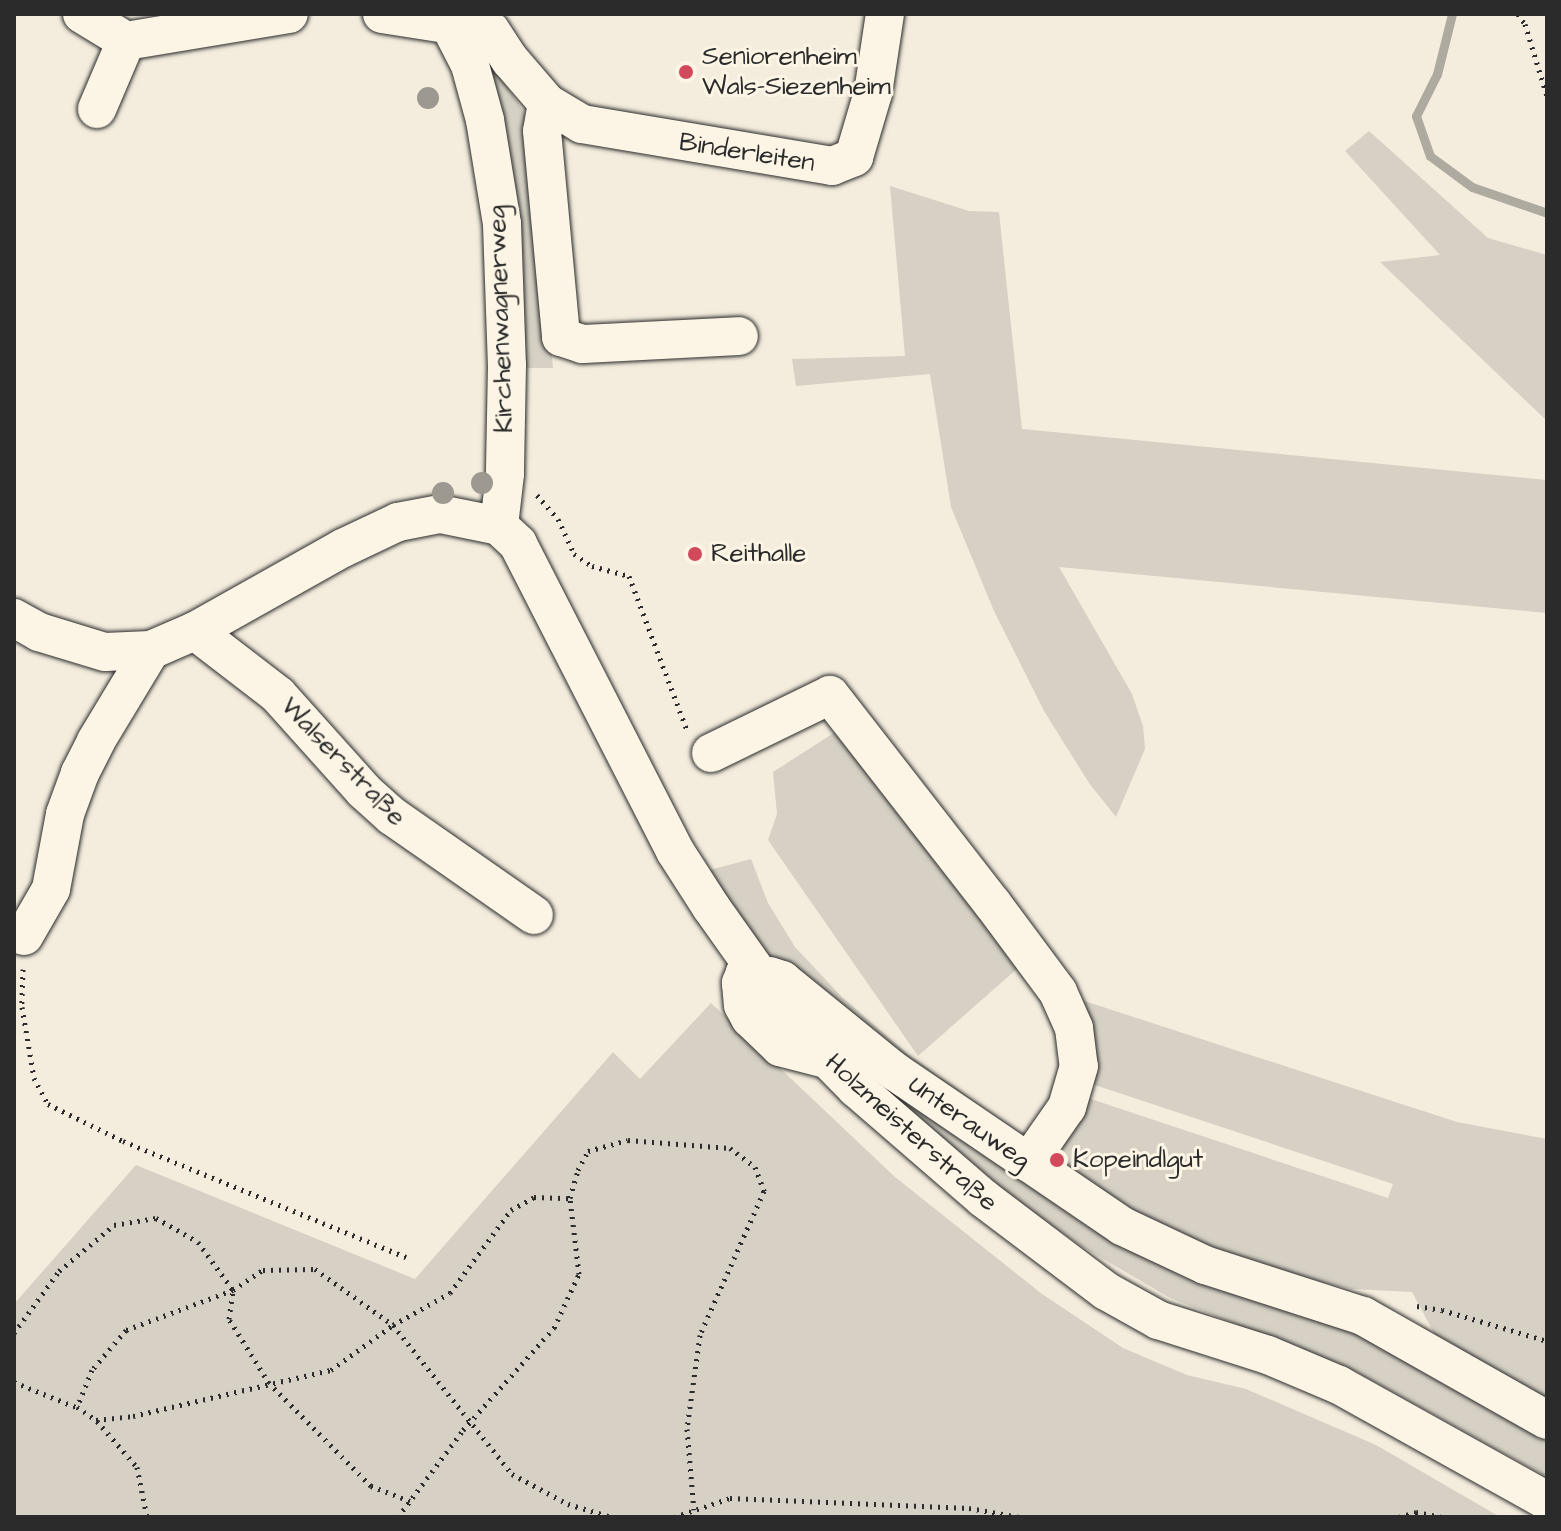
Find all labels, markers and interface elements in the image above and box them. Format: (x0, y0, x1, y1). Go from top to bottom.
place label: Seniorenheim Wals-Siezenheim (702, 41, 891, 102)
marker: Seniorenheim Wals-Siezenheim (677, 63, 695, 81)
street label: Binderleiten (677, 127, 817, 179)
street label: Kirchenwagnerweg (481, 205, 521, 433)
place label: Reithalle (711, 538, 806, 570)
marker: Reithalle (686, 545, 704, 563)
street label: Walserstraße (274, 691, 412, 833)
street label: Holzmeisterstraße (818, 1047, 1004, 1219)
street label: Unterauweg (902, 1070, 1036, 1176)
place label: Kopeindlgut (1073, 1144, 1203, 1176)
marker: Kopeindlgut (1048, 1151, 1066, 1169)

